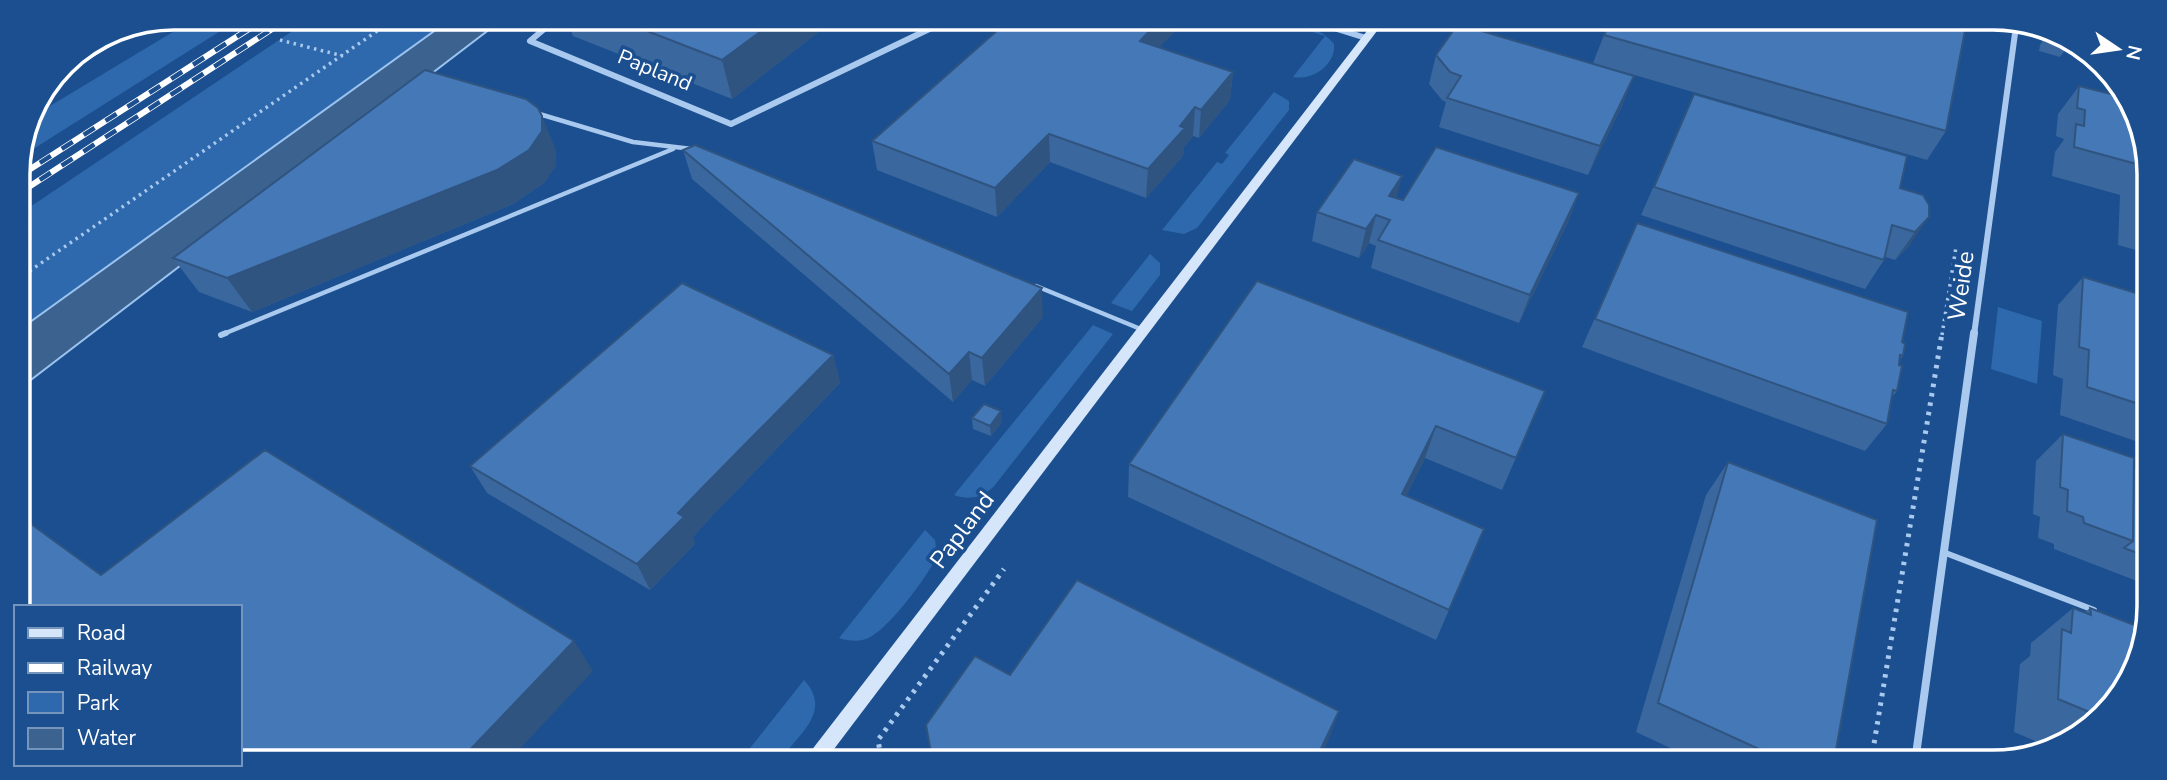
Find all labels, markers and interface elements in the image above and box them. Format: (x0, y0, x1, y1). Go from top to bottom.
north arrow (2083, 14, 2153, 84)
street label: Papland (614, 42, 696, 98)
text: N (2119, 43, 2148, 62)
street label: Weide (1940, 249, 1982, 323)
street label: Papland (923, 485, 1001, 575)
legend (14, 605, 242, 766)
text: Road (77, 619, 126, 647)
text: Railway (77, 654, 152, 682)
text: Park (77, 689, 119, 717)
text: Water (77, 724, 136, 752)

